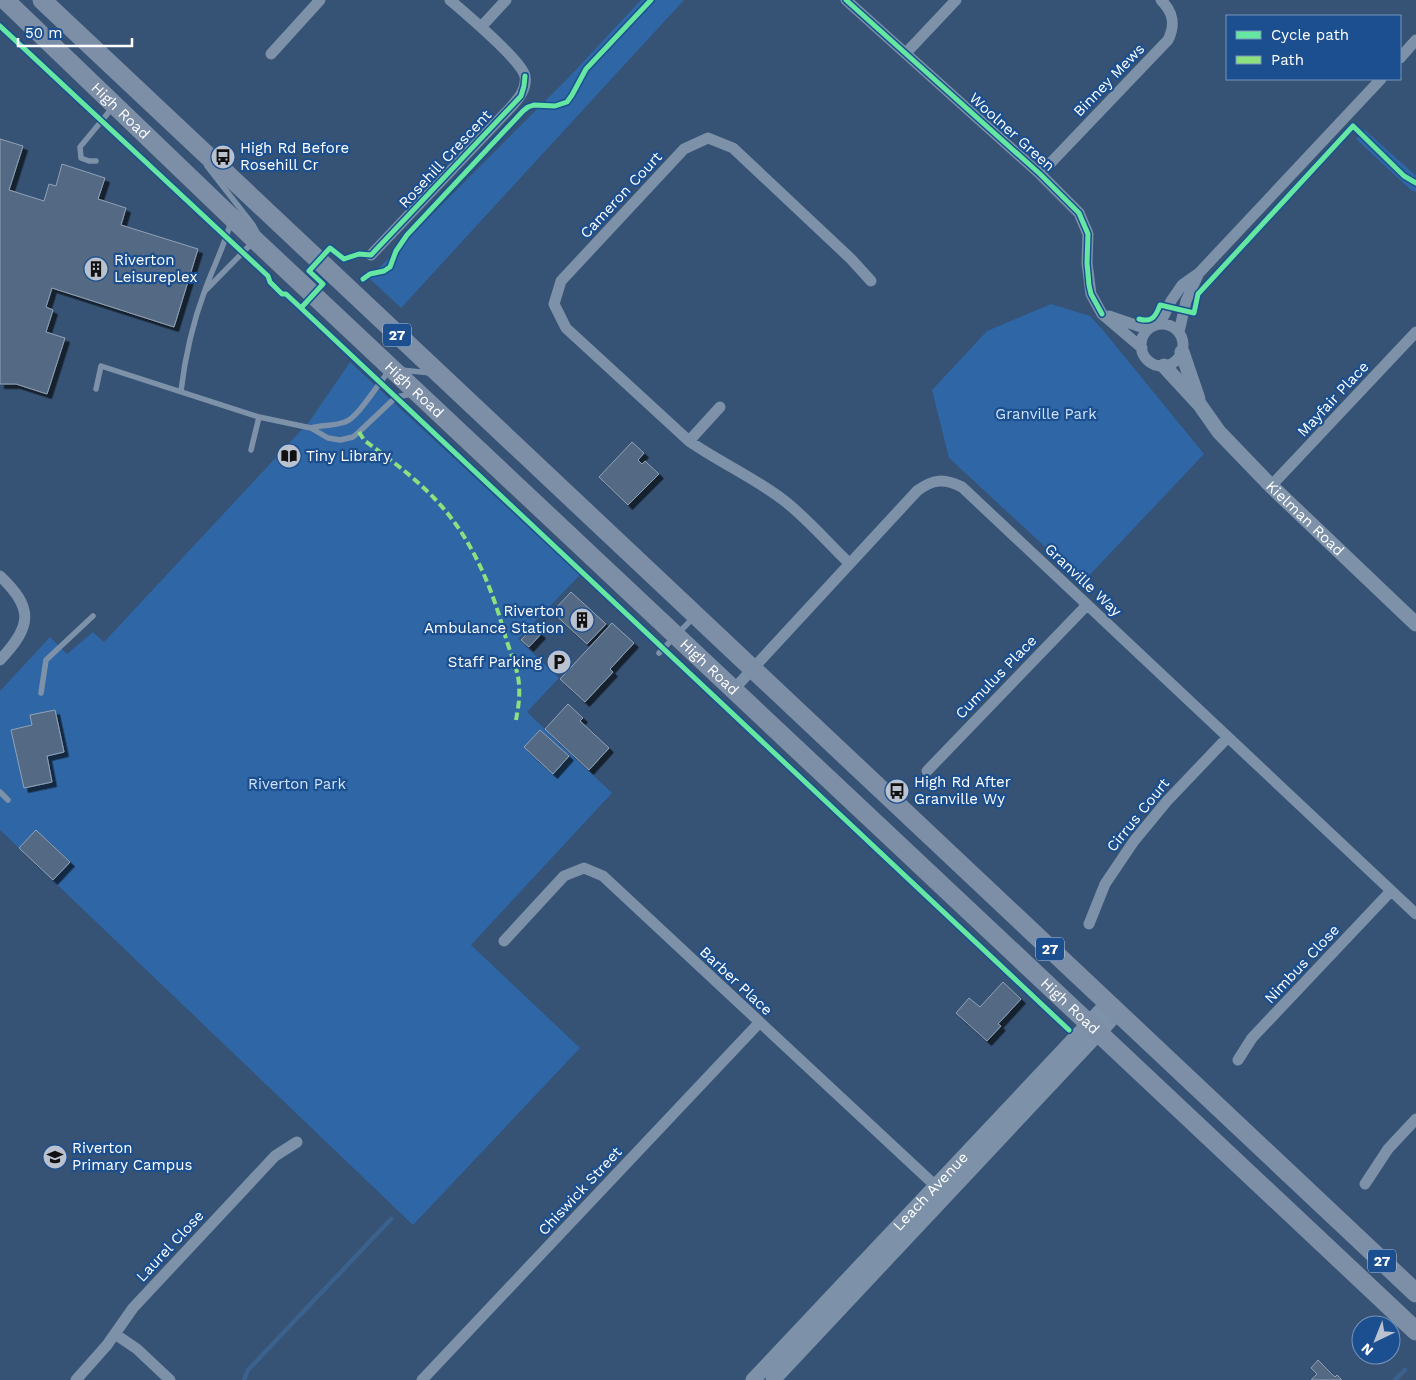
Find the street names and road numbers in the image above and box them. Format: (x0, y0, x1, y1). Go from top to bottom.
street label: Binney Mews (1070, 40, 1148, 120)
street label: High Road (87, 79, 153, 143)
street label: Woolner Green (966, 89, 1058, 175)
street label: Rosehill Crescent (395, 106, 496, 212)
street label: Cameron Court (576, 148, 666, 242)
road number: 27 (383, 324, 411, 346)
street label: High Road (381, 358, 447, 422)
street label: Mayfair Place (1293, 358, 1373, 440)
street label: Kielman Road (1262, 477, 1348, 560)
street label: Granville Way (1041, 540, 1125, 620)
street label: Cumulus Place (952, 631, 1040, 723)
street label: High Road (676, 635, 742, 699)
street label: Cirrus Court (1103, 774, 1174, 855)
street label: Nimbus Close (1261, 921, 1343, 1007)
road number: 27 (1036, 938, 1064, 961)
street label: Barber Place (696, 943, 776, 1019)
street label: High Road (1037, 974, 1103, 1038)
street label: Chiswick Street (534, 1143, 626, 1239)
street label: Leach Avenue (889, 1148, 972, 1234)
street label: Laurel Close (132, 1207, 208, 1285)
road number: 27 (1368, 1250, 1396, 1272)

